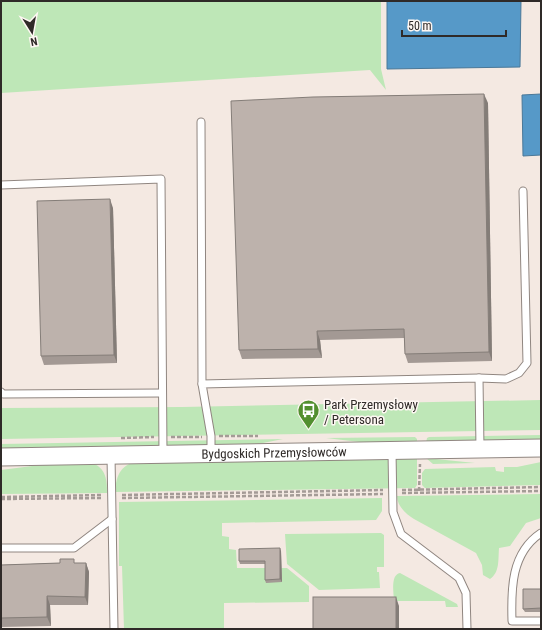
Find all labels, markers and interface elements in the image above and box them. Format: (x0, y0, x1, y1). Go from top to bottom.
north arrow (12, 12, 52, 52)
scale bar (402, 12, 506, 38)
text: 50 m (408, 19, 432, 33)
text: N (29, 34, 38, 48)
place label: Park Przemysłowy / Petersona (324, 397, 418, 427)
bus stop icon: Park Przemysłowy / Petersona (295, 398, 321, 431)
street label: Bydgoskich Przemysłowców (201, 444, 347, 461)

